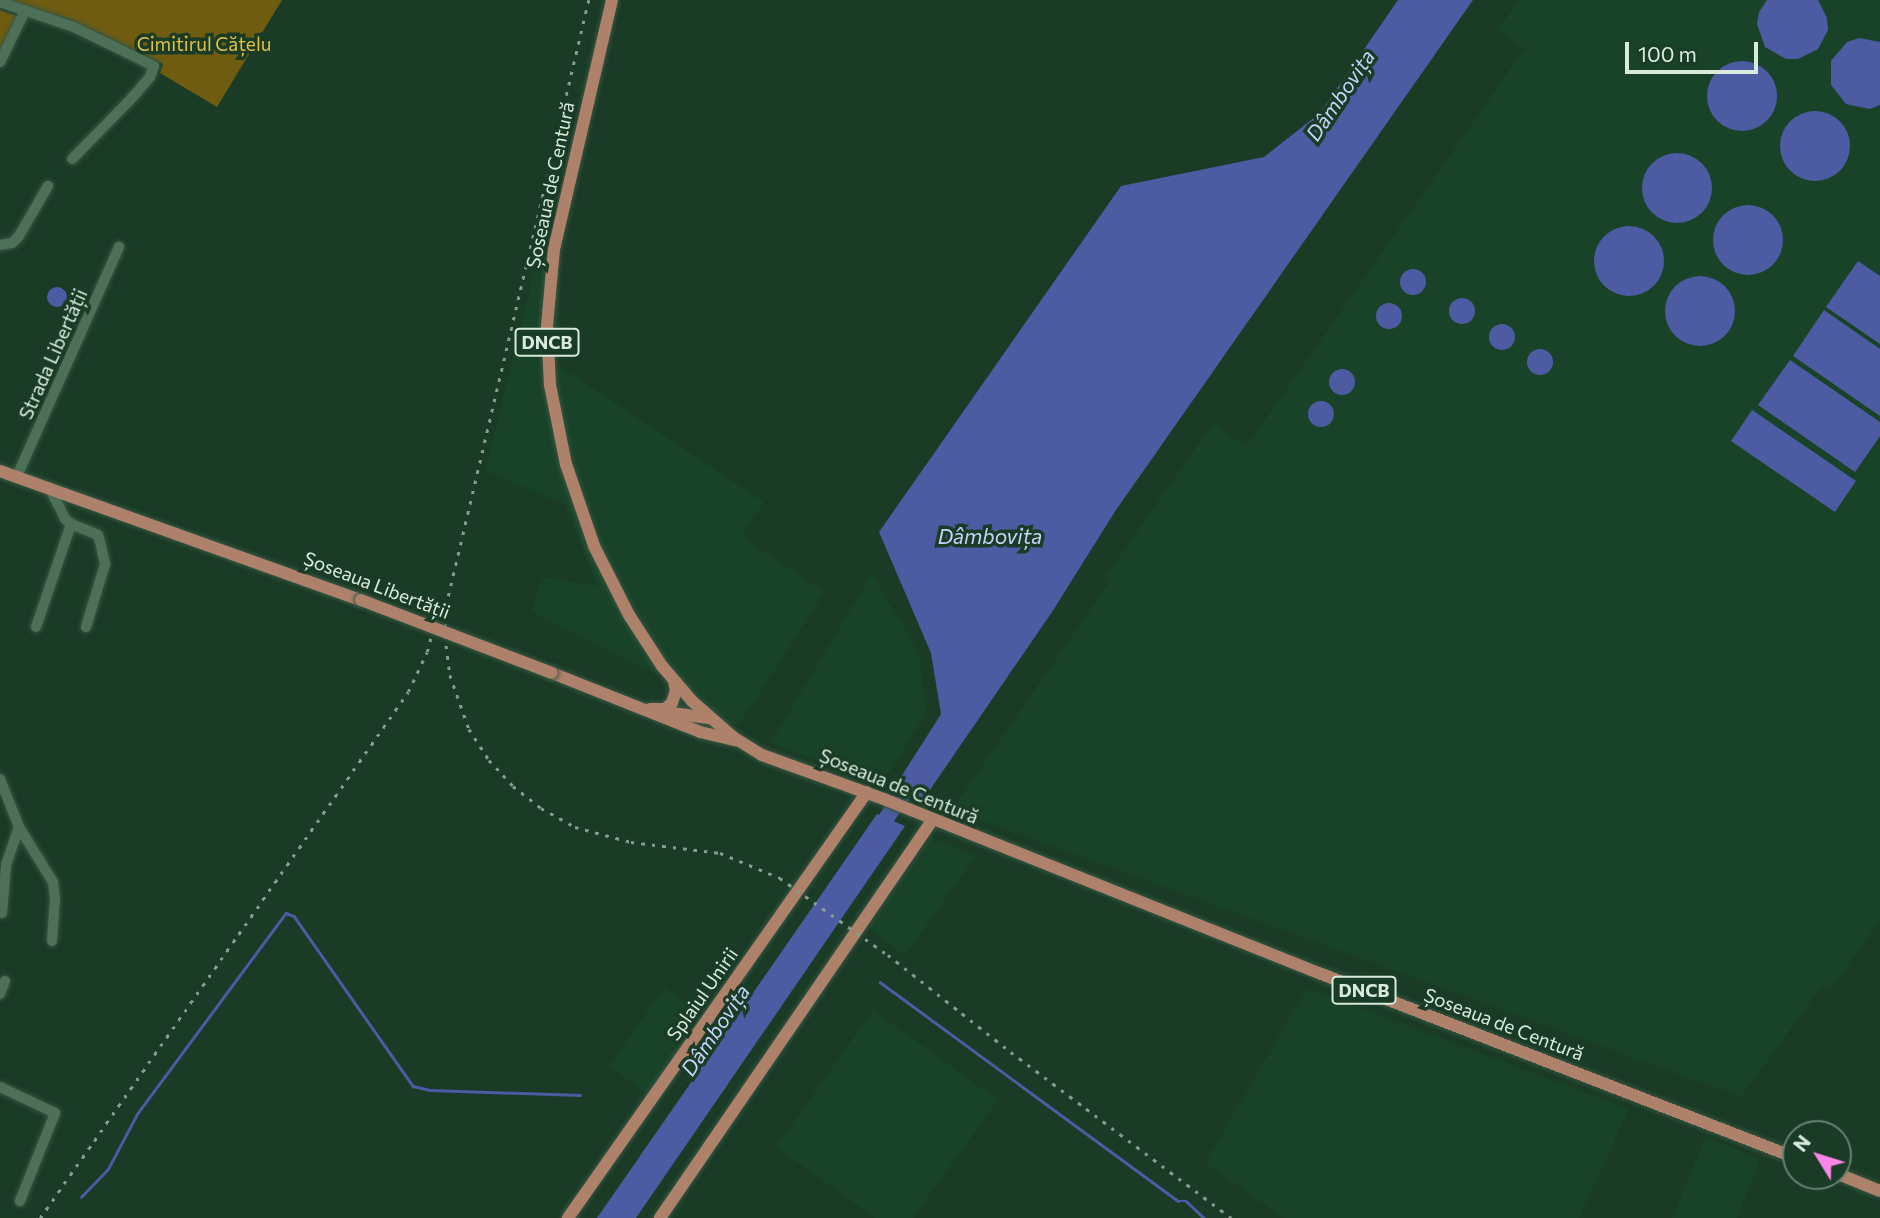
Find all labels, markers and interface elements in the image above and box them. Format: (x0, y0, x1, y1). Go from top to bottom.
scale bar (1628, 28, 1761, 72)
park label: Cimitirul Cățelu (137, 33, 271, 55)
text: 100 m (1638, 41, 1697, 66)
water label: Dâmbovița (1300, 45, 1380, 145)
street label: Șoseaua de Centură (521, 100, 579, 270)
street label: Strada Libertății (14, 285, 92, 423)
road number: DNCB (514, 328, 580, 356)
water label: Dâmbovița (938, 523, 1042, 549)
street label: Șoseaua Libertății (301, 547, 453, 623)
street label: Șoseaua de Centură (816, 744, 982, 828)
street label: Splaiul Unirii (662, 943, 742, 1045)
road number: DNCB (1331, 975, 1397, 1004)
water label: Dâmbovița (675, 980, 755, 1080)
street label: Șoseaua de Centură (1421, 983, 1587, 1065)
north arrow (1782, 1120, 1852, 1190)
text: N (1788, 1130, 1815, 1156)

